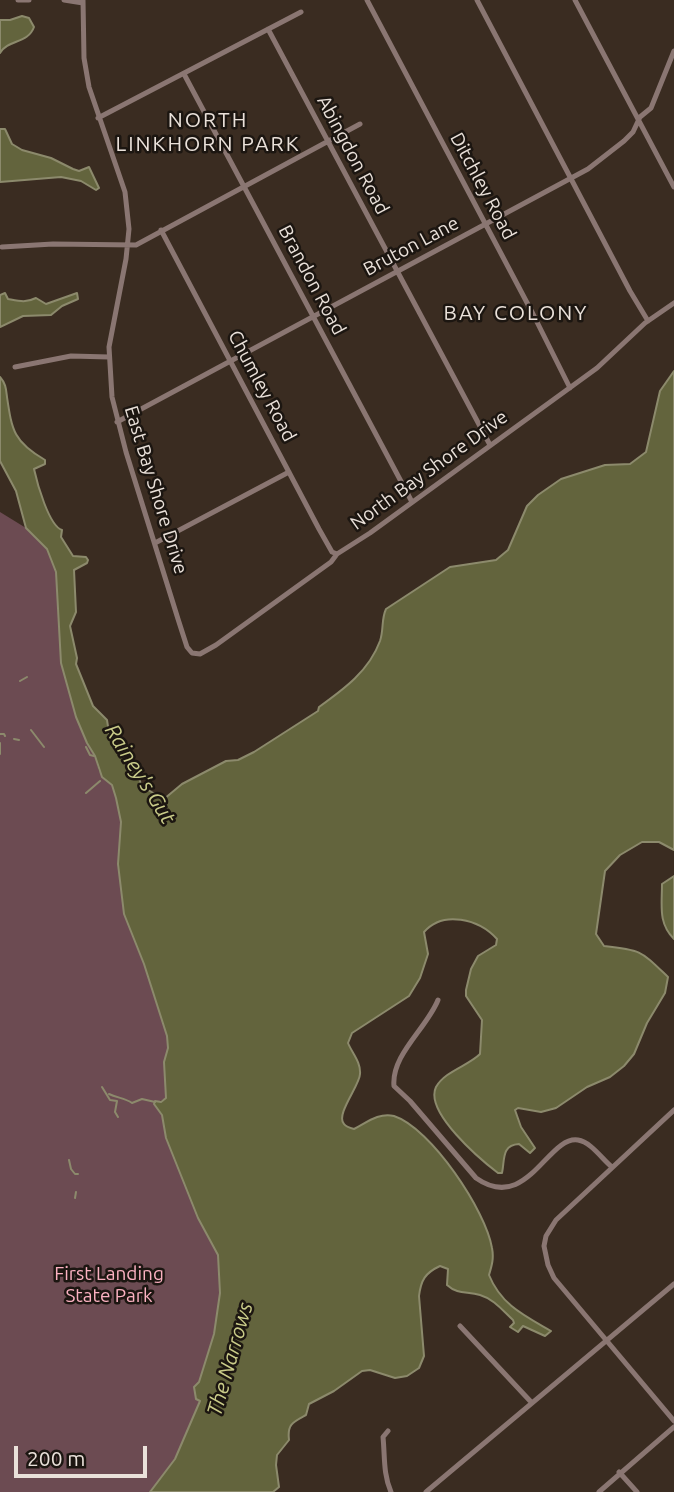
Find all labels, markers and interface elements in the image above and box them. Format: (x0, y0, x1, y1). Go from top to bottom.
street label: Abingdon Road (312, 92, 394, 218)
district label: NORTH LINKHORN PARK (117, 107, 299, 157)
street label: Ditchley Road (445, 129, 521, 243)
street label: Bruton Lane (359, 211, 463, 281)
street label: Brandon Road (274, 221, 350, 339)
district label: BAY COLONY (445, 300, 587, 326)
street label: Chumley Road (223, 327, 301, 445)
street label: East Bay Shore Drive (120, 403, 192, 577)
street label: North Bay Shore Drive (346, 405, 512, 535)
water label: Rainey's Gut (99, 719, 181, 829)
park label: First Landing State Park (54, 1263, 164, 1307)
water label: The Narrows (202, 1299, 258, 1419)
scale bar (18, 1432, 150, 1476)
text: 200 m (27, 1446, 85, 1470)

